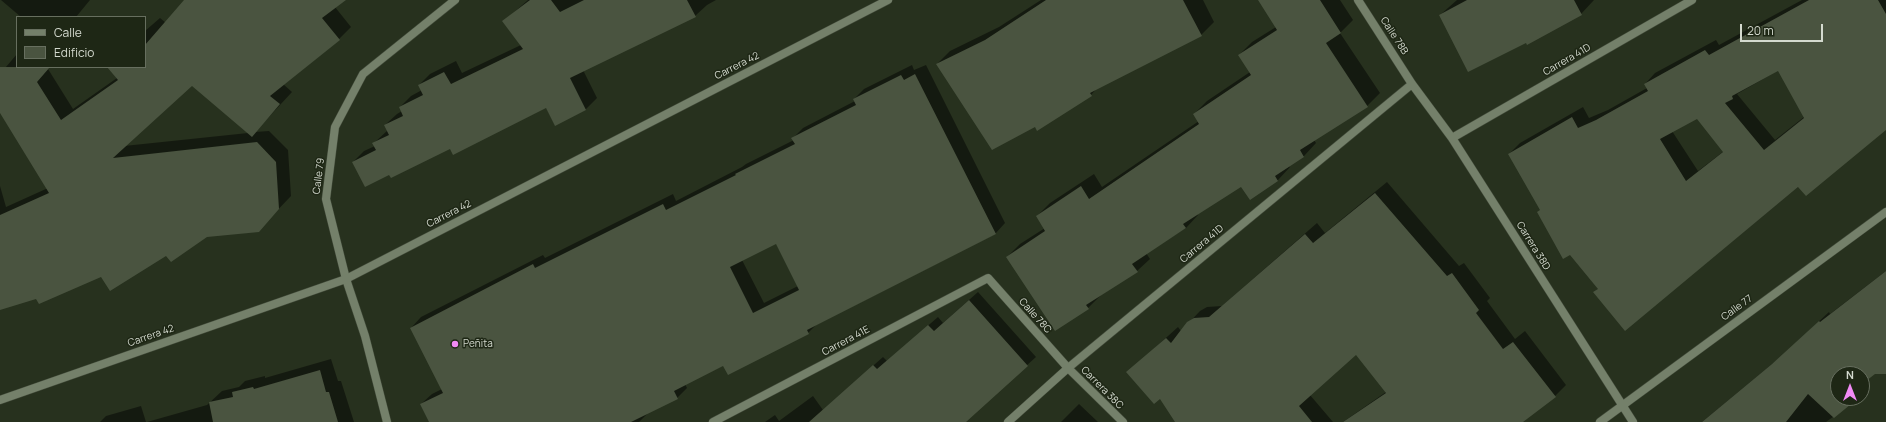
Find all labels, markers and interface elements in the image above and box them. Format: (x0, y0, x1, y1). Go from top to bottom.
street label: Calle 78B (1377, 15, 1411, 57)
legend (16, 16, 146, 68)
scale bar (1742, 16, 1825, 42)
text: 20 m (1747, 22, 1774, 39)
text: Calle (54, 24, 82, 41)
street label: Carrera 41D (1541, 42, 1593, 78)
text: Edificio (54, 44, 94, 61)
street label: Carrera 42 (713, 50, 761, 82)
street label: Calle 79 (311, 157, 327, 195)
street label: Carrera 42 (425, 198, 473, 230)
street label: Carrera 38D (1513, 220, 1553, 272)
street label: Carrera 41D (1178, 222, 1226, 266)
street label: Calle 77 (1719, 293, 1755, 323)
street label: Calle 78C (1016, 296, 1054, 336)
street label: Carrera 42 (126, 322, 176, 350)
street label: Carrera 41E (820, 323, 872, 359)
place label: Peñita (463, 338, 493, 350)
marker: Peñita (450, 339, 460, 349)
street label: Carrera 38C (1078, 364, 1126, 412)
north arrow (1830, 366, 1870, 406)
text: N (1846, 367, 1854, 382)

